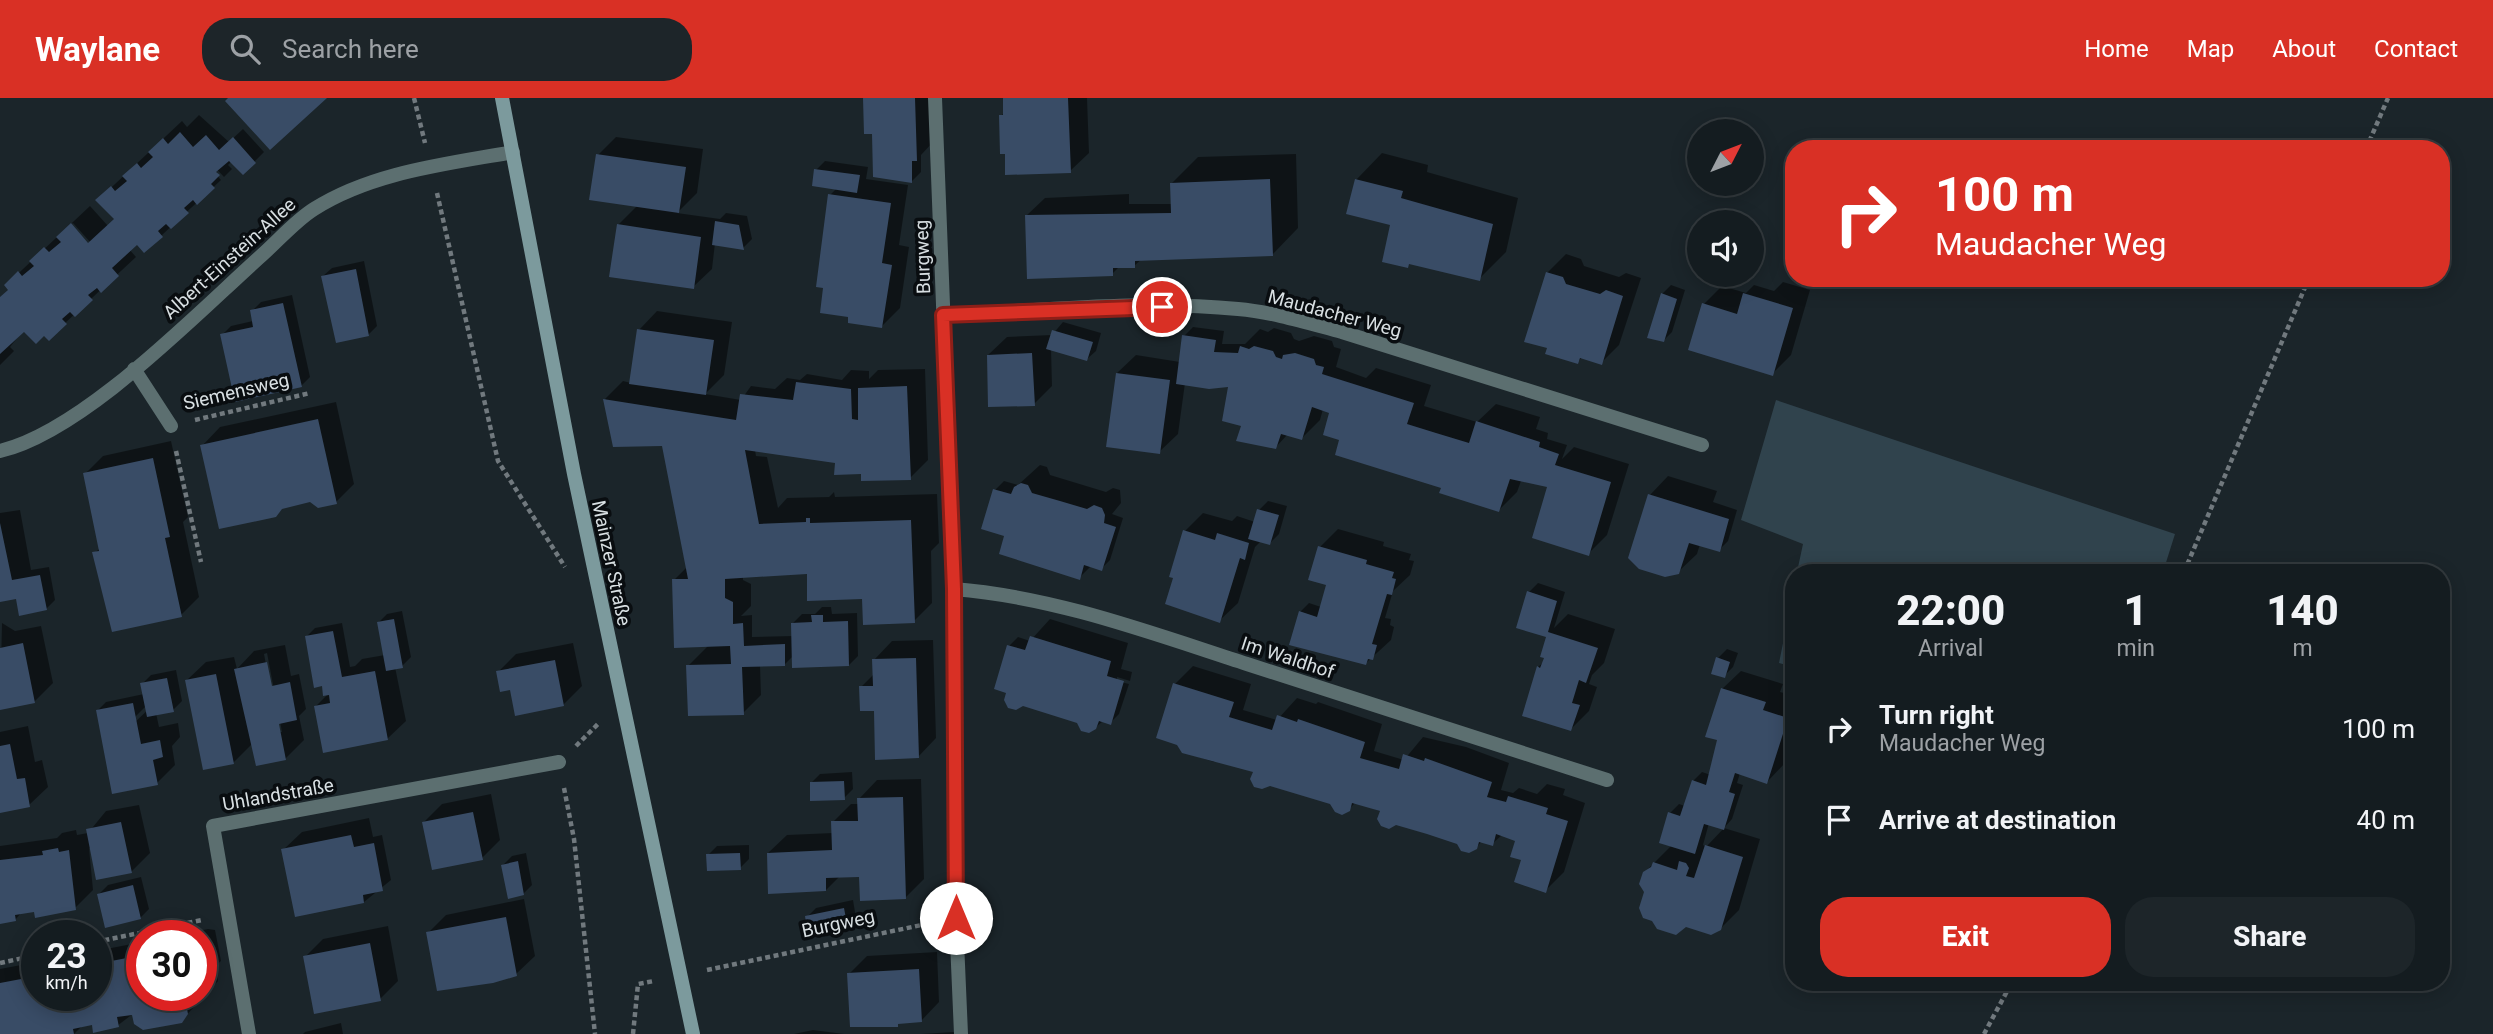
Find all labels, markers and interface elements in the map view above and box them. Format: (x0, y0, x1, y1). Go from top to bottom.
search box (202, 18, 692, 81)
text: Waylane (35, 30, 160, 69)
icon: search (226, 30, 264, 68)
text: Search here (282, 34, 419, 64)
text: Home (2084, 35, 2149, 63)
text: Map (2187, 35, 2234, 63)
text: About (2272, 35, 2336, 63)
text: Contact (2374, 35, 2458, 63)
north arrow (1687, 119, 1764, 196)
map controls (1687, 119, 1764, 287)
text: 100 m (1935, 166, 2074, 223)
icon: right (1820, 168, 1911, 259)
street label: Albert-Einstein-Allee (158, 193, 300, 324)
button: sound (1687, 210, 1764, 287)
street label: Burgweg (910, 219, 935, 294)
text: Maudacher Weg (1935, 225, 2166, 263)
pin (1132, 277, 1192, 337)
street label: Maudacher Weg (1266, 285, 1404, 342)
icon: arrive (1143, 288, 1181, 326)
street label: Siemensweg (181, 368, 291, 415)
street label: Mainzer Straße (587, 498, 636, 628)
text: 22:00 (1896, 586, 2005, 635)
text: 1 (2124, 586, 2148, 635)
text: 140 (2266, 586, 2339, 635)
street label: Im Waldhof (1238, 632, 1338, 683)
text: Arrival (1918, 635, 1983, 662)
text: min (2116, 635, 2155, 662)
text: m (2292, 635, 2313, 662)
text: Turn right (1879, 700, 1994, 730)
icon: right (1820, 710, 1858, 748)
text: 100 m (2342, 714, 2415, 744)
text: Maudacher Weg (1879, 730, 2045, 757)
street label: Uhlandstraße (221, 773, 336, 816)
icon: arrive (1820, 801, 1858, 839)
text: Arrive at destination (1879, 805, 2116, 835)
text: 40 m (2357, 805, 2415, 835)
position arrow (919, 881, 993, 955)
button: Exit (1820, 897, 2111, 977)
button: Share (2125, 897, 2415, 977)
street label: Burgweg (799, 905, 877, 942)
speed limit sign: 30 (126, 920, 217, 1011)
text: 23 (46, 936, 87, 977)
text: km/h (45, 972, 88, 993)

